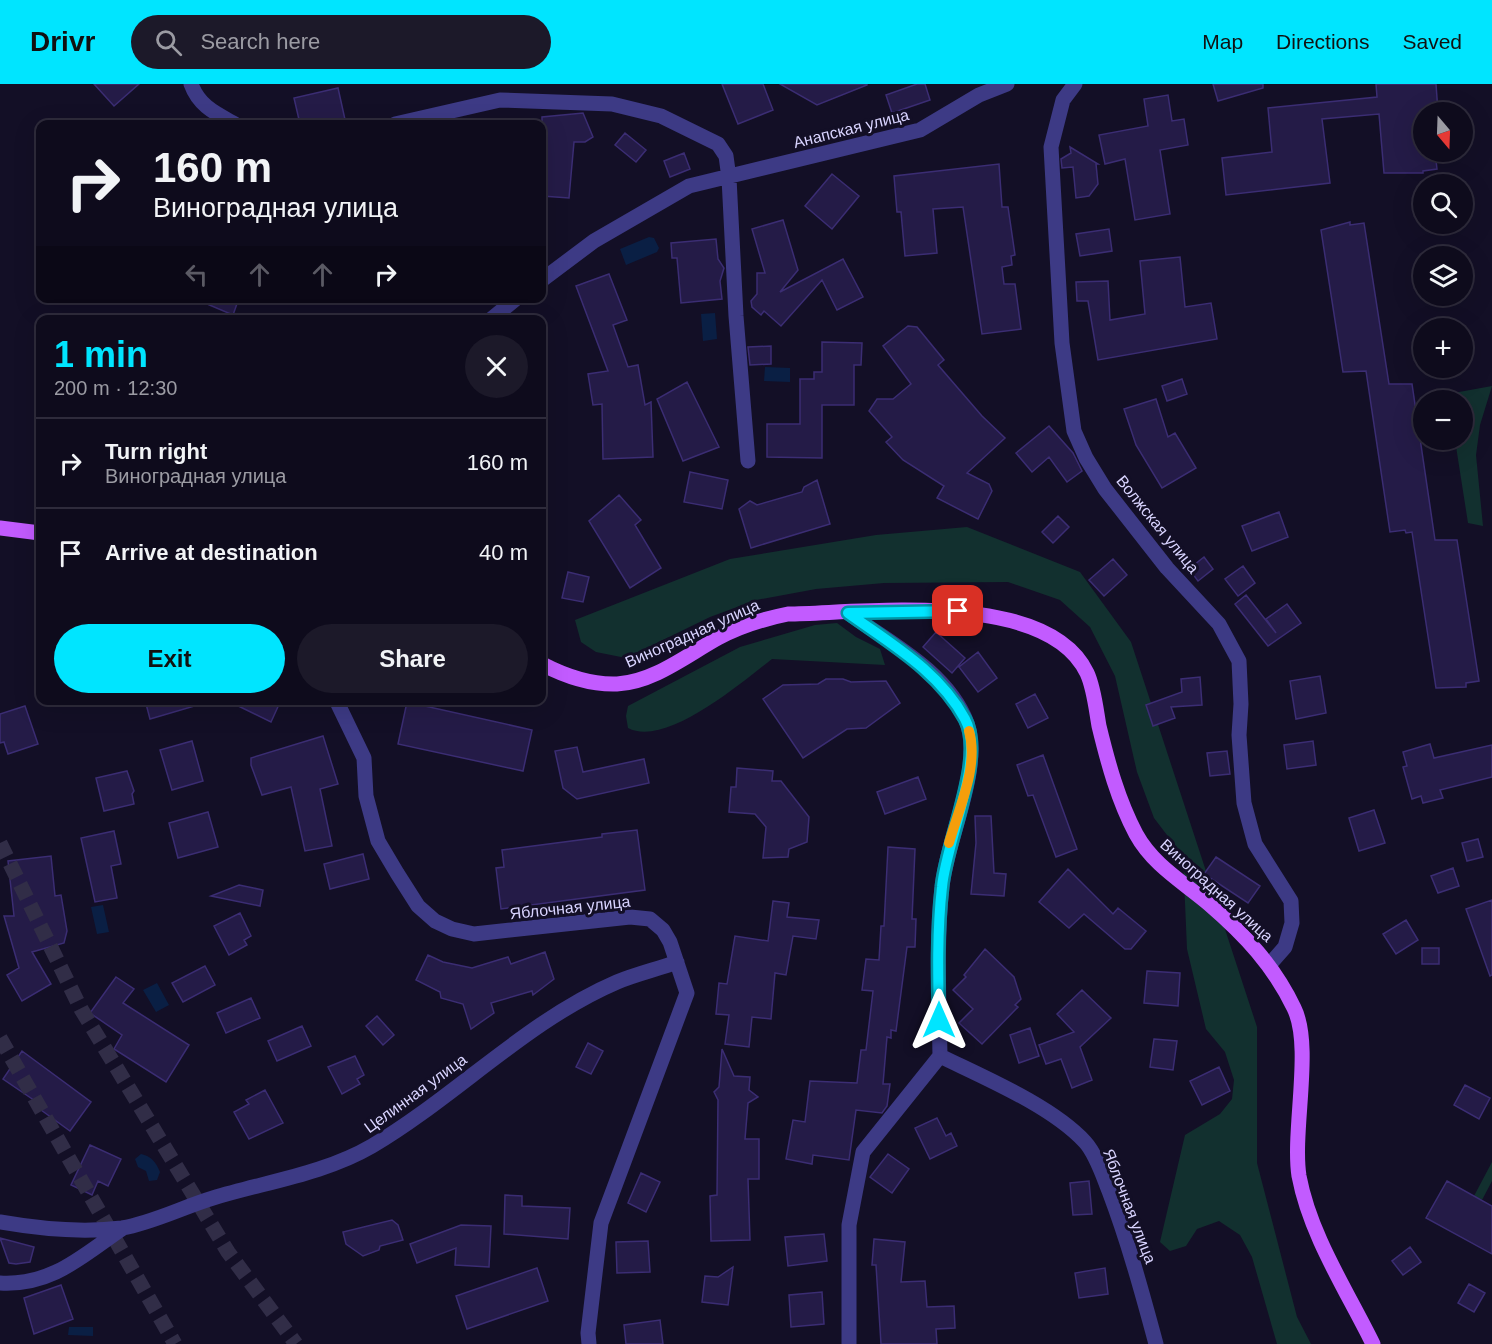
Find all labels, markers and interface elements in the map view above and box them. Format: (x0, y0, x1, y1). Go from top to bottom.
search box (131, 15, 551, 69)
text: Drivr (30, 26, 95, 57)
icon: search (152, 26, 185, 59)
text: Search here (200, 29, 320, 54)
text: Map (1202, 30, 1243, 53)
text: Directions (1276, 30, 1369, 53)
text: Saved (1402, 30, 1462, 53)
north arrow (1413, 102, 1473, 162)
map controls (1413, 102, 1473, 450)
street label: Анапская улица (792, 106, 911, 151)
icon: right (54, 144, 132, 222)
text: 160 m (153, 144, 272, 191)
button: search (1413, 174, 1473, 234)
text: Виноградная улица (153, 193, 398, 223)
button: layers (1413, 246, 1473, 306)
icon: left (180, 258, 213, 291)
icon: ahead (243, 258, 276, 291)
icon: ahead (306, 258, 339, 291)
icon: right (369, 258, 402, 291)
button: + (1413, 318, 1473, 378)
text: 1 min (54, 334, 148, 375)
button: close (465, 335, 528, 398)
text: 200 m · 12:30 (54, 377, 177, 399)
button: − (1413, 390, 1473, 450)
text: Turn right (105, 439, 207, 464)
icon: right (54, 447, 87, 480)
text: 160 m (467, 450, 528, 475)
text: Виноградная улица (105, 465, 286, 487)
street label: Волжская улица (1113, 472, 1202, 577)
icon: arrive (54, 537, 87, 570)
text: Arrive at destination (105, 540, 318, 565)
text: 40 m (479, 540, 528, 565)
pin (932, 585, 983, 636)
icon: arrive (941, 594, 974, 627)
street label: Виноградная улица (622, 596, 762, 671)
button: Exit (54, 624, 285, 693)
button: Share (297, 624, 528, 693)
street label: Виноградная улица (1157, 835, 1276, 945)
street label: Яблочная улица (509, 893, 631, 922)
position arrow (907, 988, 971, 1052)
street label: Целинная улица (361, 1051, 470, 1136)
street label: Яблочная улица (1100, 1147, 1159, 1266)

